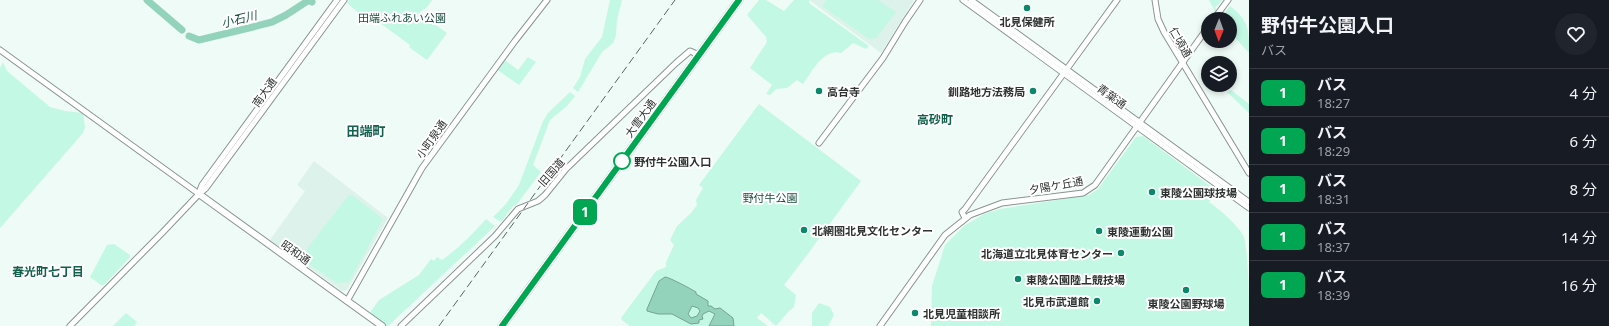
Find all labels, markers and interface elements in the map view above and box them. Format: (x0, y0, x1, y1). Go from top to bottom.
marker: 北見保健所 (1022, 3, 1032, 13)
water label: 小石川 (219, 6, 260, 32)
park label: 田端ふれあい公園 (358, 10, 446, 25)
north arrow (1201, 12, 1237, 48)
map controls (1201, 12, 1237, 92)
text: 野付牛公園入口 (1261, 12, 1394, 38)
button: heart (1555, 13, 1597, 55)
place label: 北見保健所 (1000, 14, 1055, 29)
street label: 仁頃通 (1166, 24, 1196, 60)
text: バス (1261, 41, 1287, 59)
button: layers (1201, 56, 1237, 92)
street label: 南大通 (248, 74, 280, 110)
text: バス (1317, 74, 1347, 94)
street label: 青葉通 (1094, 80, 1130, 112)
text: 1 (1279, 83, 1287, 102)
text: 4 分 (1570, 83, 1597, 103)
place label: 高台寺 (827, 84, 860, 99)
place label: 釧路地方法務局 (948, 84, 1025, 99)
marker: 高台寺 (814, 86, 824, 96)
marker: 釧路地方法務局 (1028, 86, 1038, 96)
text: 18:27 (1317, 94, 1350, 112)
street label: 大雪大通 (621, 96, 659, 140)
district label: 高砂町 (917, 111, 953, 128)
street label: 小町泉通 (412, 117, 450, 161)
district label: 田端町 (346, 122, 386, 140)
text: バス (1317, 122, 1347, 142)
text: 1 (1279, 131, 1287, 150)
text: 6 分 (1570, 131, 1597, 151)
text: 18:29 (1317, 142, 1350, 160)
marker: 野付牛公園入口 (613, 152, 631, 170)
place label: 野付牛公園入口 (634, 154, 711, 169)
street label: 旧国道 (535, 155, 567, 189)
text: バス (1317, 170, 1347, 190)
street label: 夕陽ケ丘通 (1028, 173, 1084, 197)
text: 1 (1279, 179, 1287, 198)
text: 8 分 (1570, 179, 1597, 199)
place label: 東陵公園球技場 (1160, 185, 1237, 200)
marker: 東陵公園球技場 (1147, 187, 1157, 197)
park label: 野付牛公園 (743, 190, 798, 205)
text: 18:31 (1317, 190, 1350, 208)
line badge: 1 (572, 199, 598, 225)
text: 1 (581, 202, 589, 221)
text: バス (1317, 218, 1347, 238)
place label: 北網圏北見文化センター (812, 223, 933, 238)
place label: 東陵運動公園 (1107, 224, 1173, 239)
marker: 北網圏北見文化センター (799, 225, 809, 235)
marker: 東陵運動公園 (1094, 226, 1104, 236)
text: 1 (1279, 227, 1287, 246)
text: 14 分 (1561, 227, 1597, 247)
street label: 昭和通 (278, 236, 314, 268)
text: 18:37 (1317, 238, 1350, 256)
place label: 北海道立北見体育センター (981, 246, 1113, 261)
marker: 北海道立北見体育センター (1116, 248, 1126, 258)
district label: 春光町七丁目 (12, 263, 84, 280)
text: バス (1317, 266, 1347, 286)
place label: 東陵公園陸上競技場 (1026, 272, 1125, 287)
marker: 東陵公園陸上競技場 (1013, 274, 1023, 284)
text: 1 (1279, 275, 1287, 294)
text: 16 分 (1561, 275, 1597, 295)
marker: 東陵公園野球場 (1181, 285, 1191, 295)
text: 18:39 (1317, 286, 1350, 304)
place label: 北見市武道館 (1023, 294, 1089, 309)
marker: 北見市武道館 (1092, 296, 1102, 306)
place label: 東陵公園野球場 (1148, 296, 1225, 311)
place label: 北見児童相談所 (923, 306, 1000, 321)
marker: 北見児童相談所 (910, 308, 920, 318)

